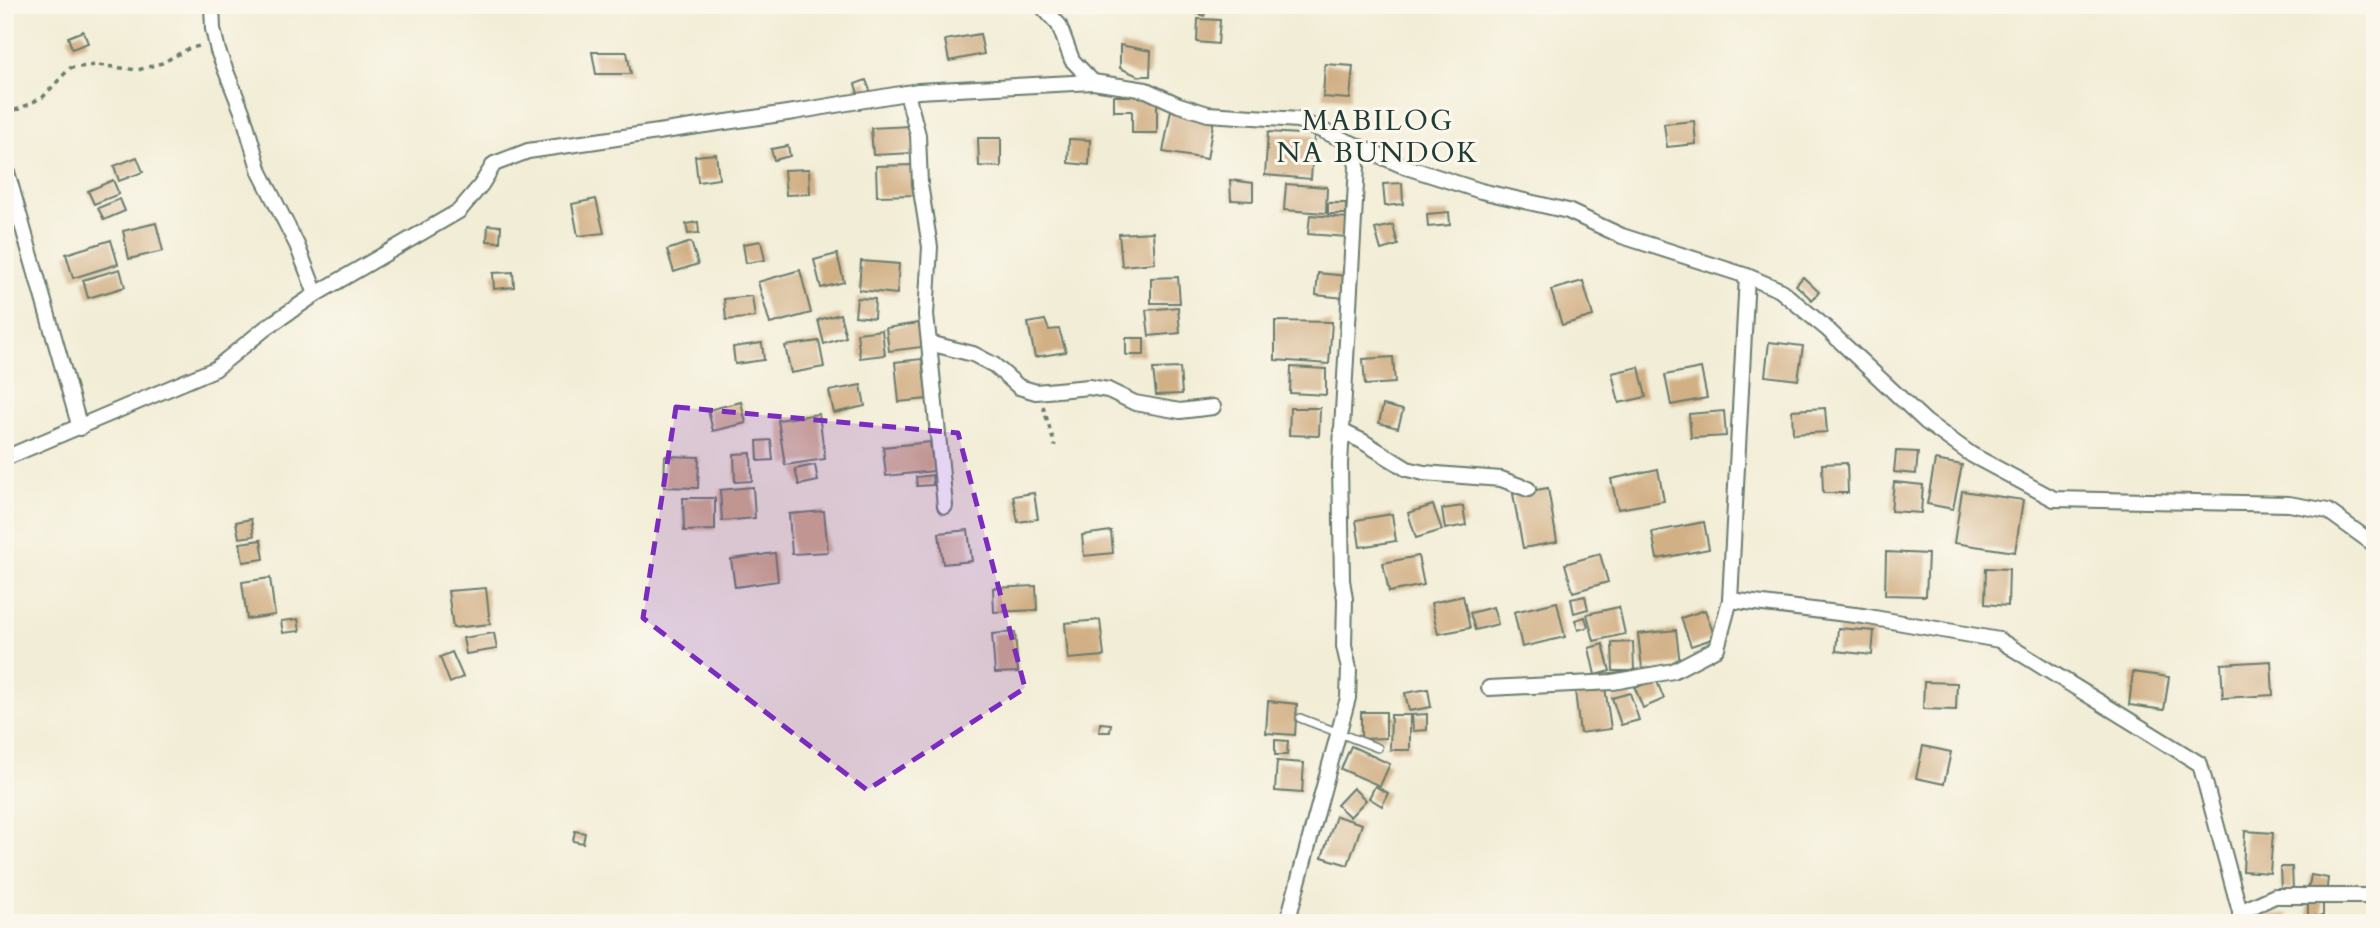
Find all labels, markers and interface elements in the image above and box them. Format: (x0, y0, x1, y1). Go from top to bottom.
district label: MABILOG NA BUNDOK (1277, 102, 1479, 172)

